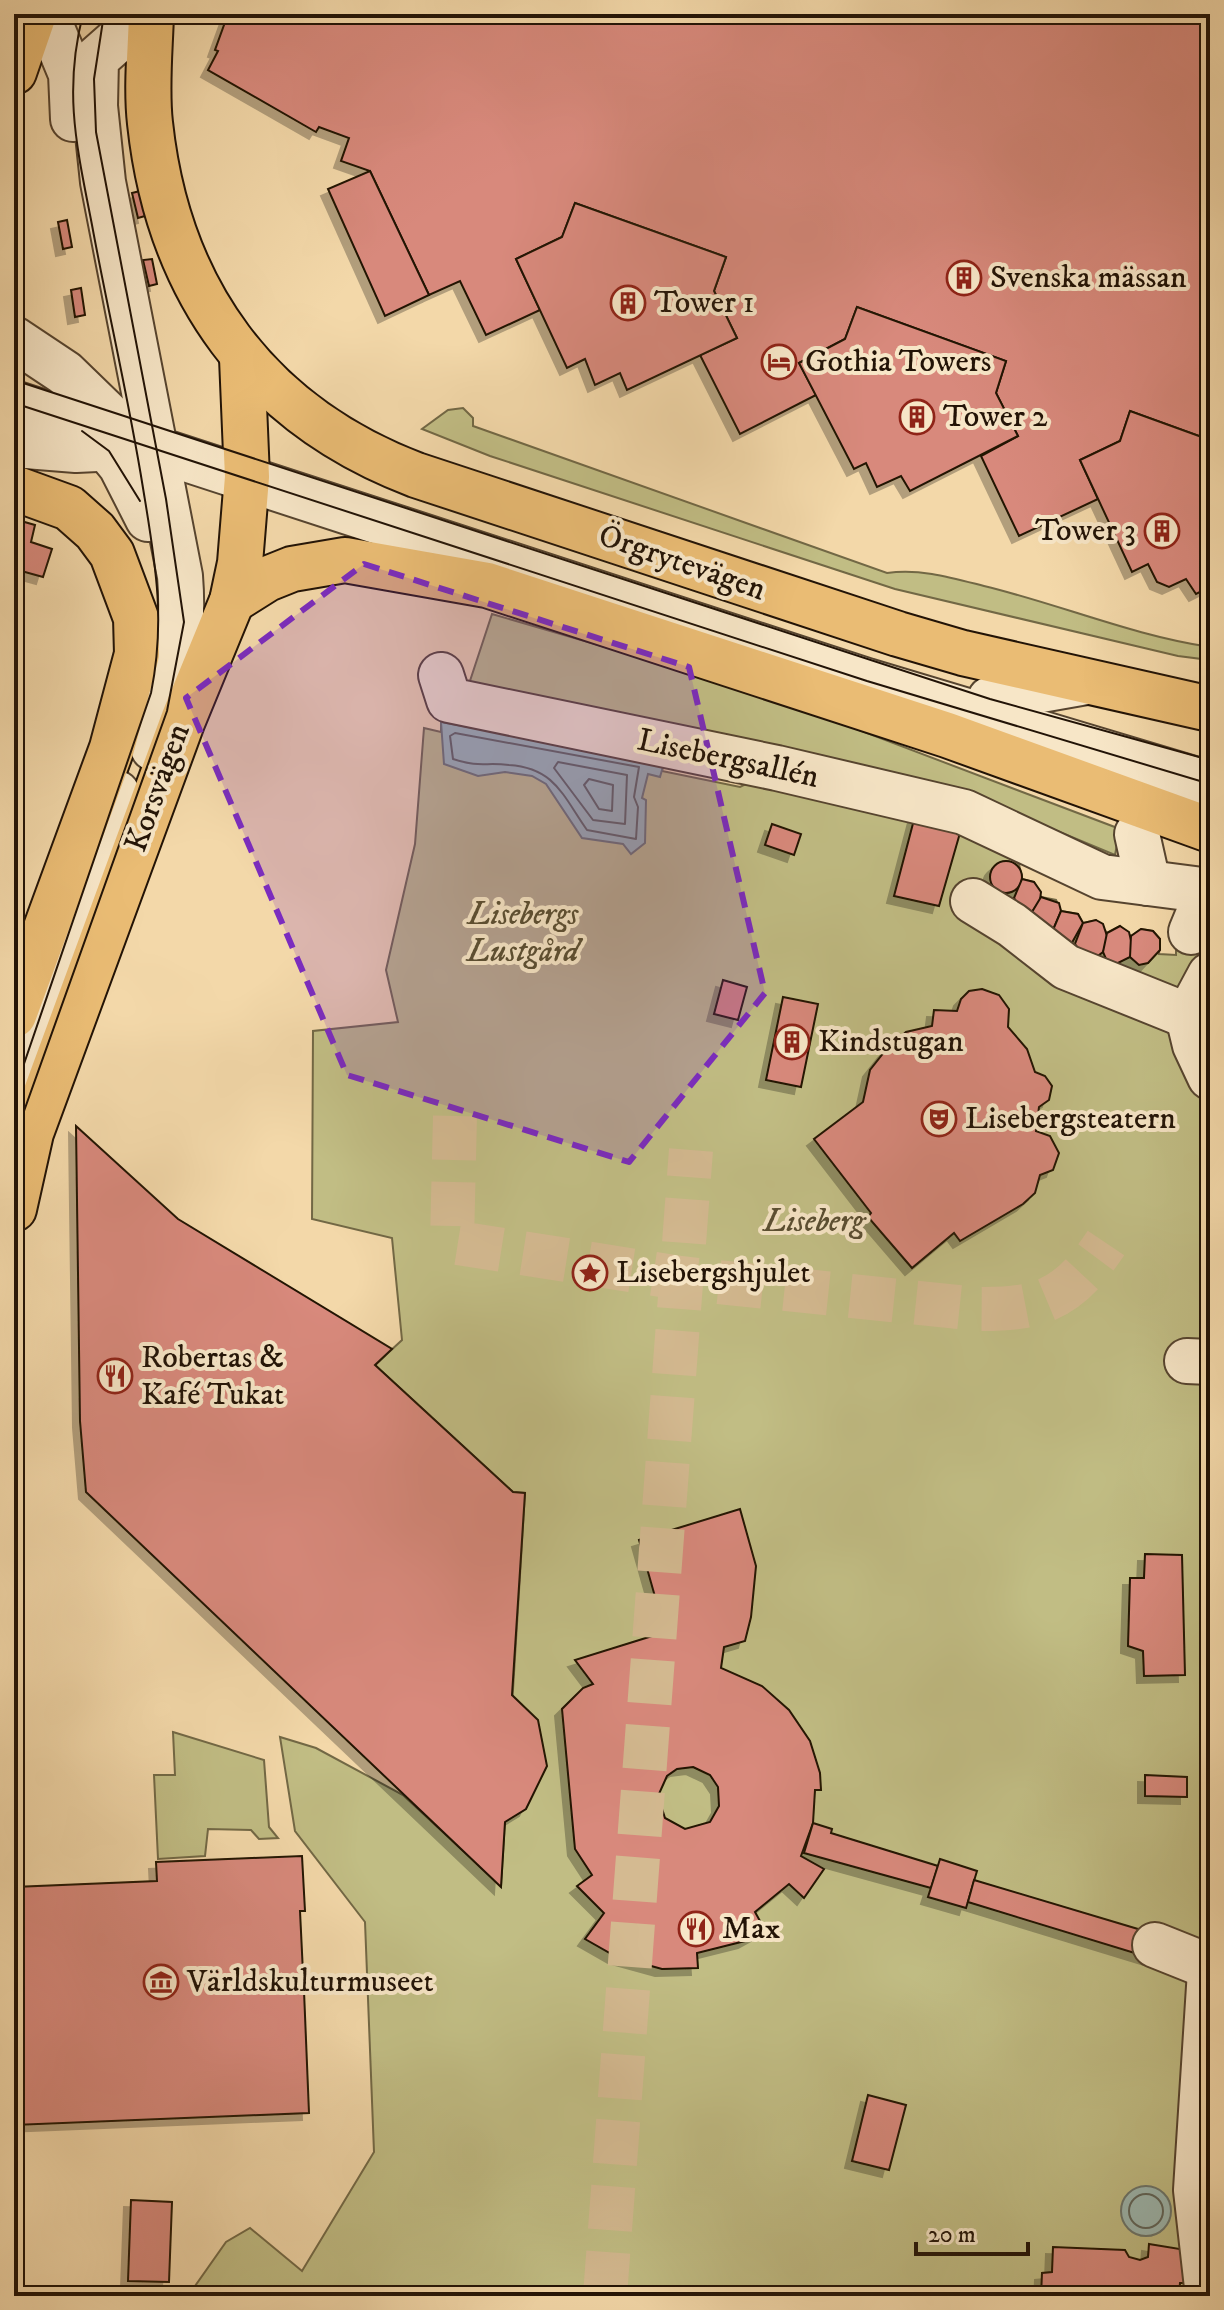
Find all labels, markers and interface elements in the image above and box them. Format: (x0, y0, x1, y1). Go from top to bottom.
place label: Svenska mässan (990, 258, 1187, 298)
building icon: Svenska mässan (945, 259, 983, 297)
place label: Tower 1 (654, 283, 755, 323)
building icon: Tower 1 (609, 284, 647, 322)
place label: Gothia Towers (805, 342, 991, 382)
hotel icon: Gothia Towers (760, 343, 798, 381)
place label: Tower 2 (943, 397, 1048, 437)
building icon: Tower 2 (898, 398, 936, 436)
place label: Tower 3 (1035, 511, 1136, 551)
building icon: Tower 3 (1143, 512, 1181, 550)
street label: Örgrytevägen (593, 516, 771, 610)
street label: Korsvägen (116, 718, 200, 858)
street label: Lisebergsallén (634, 720, 823, 798)
park label: Lisebergs Lustgård (465, 895, 584, 972)
place label: Kindstugan (818, 1022, 964, 1062)
building icon: Kindstugan (773, 1023, 811, 1061)
place label: Lisebergsteatern (965, 1099, 1176, 1139)
theatre icon: Lisebergsteatern (920, 1100, 958, 1138)
park label: Liseberg (762, 1202, 867, 1242)
place label: Lisebergshjulet (616, 1253, 811, 1293)
place icon: Lisebergshjulet (571, 1254, 609, 1292)
place label: Robertas & Kafé Tukat (141, 1338, 284, 1415)
restaurant icon: Robertas & Kafé Tukat (96, 1357, 134, 1395)
place label: Max (722, 1909, 781, 1949)
restaurant icon: Max (677, 1910, 715, 1948)
place label: Världskulturmuseet (186, 1962, 434, 2002)
museum icon: Världskulturmuseet (142, 1963, 180, 2001)
scale bar (916, 2206, 1028, 2256)
text: 20 m (928, 2220, 976, 2250)

